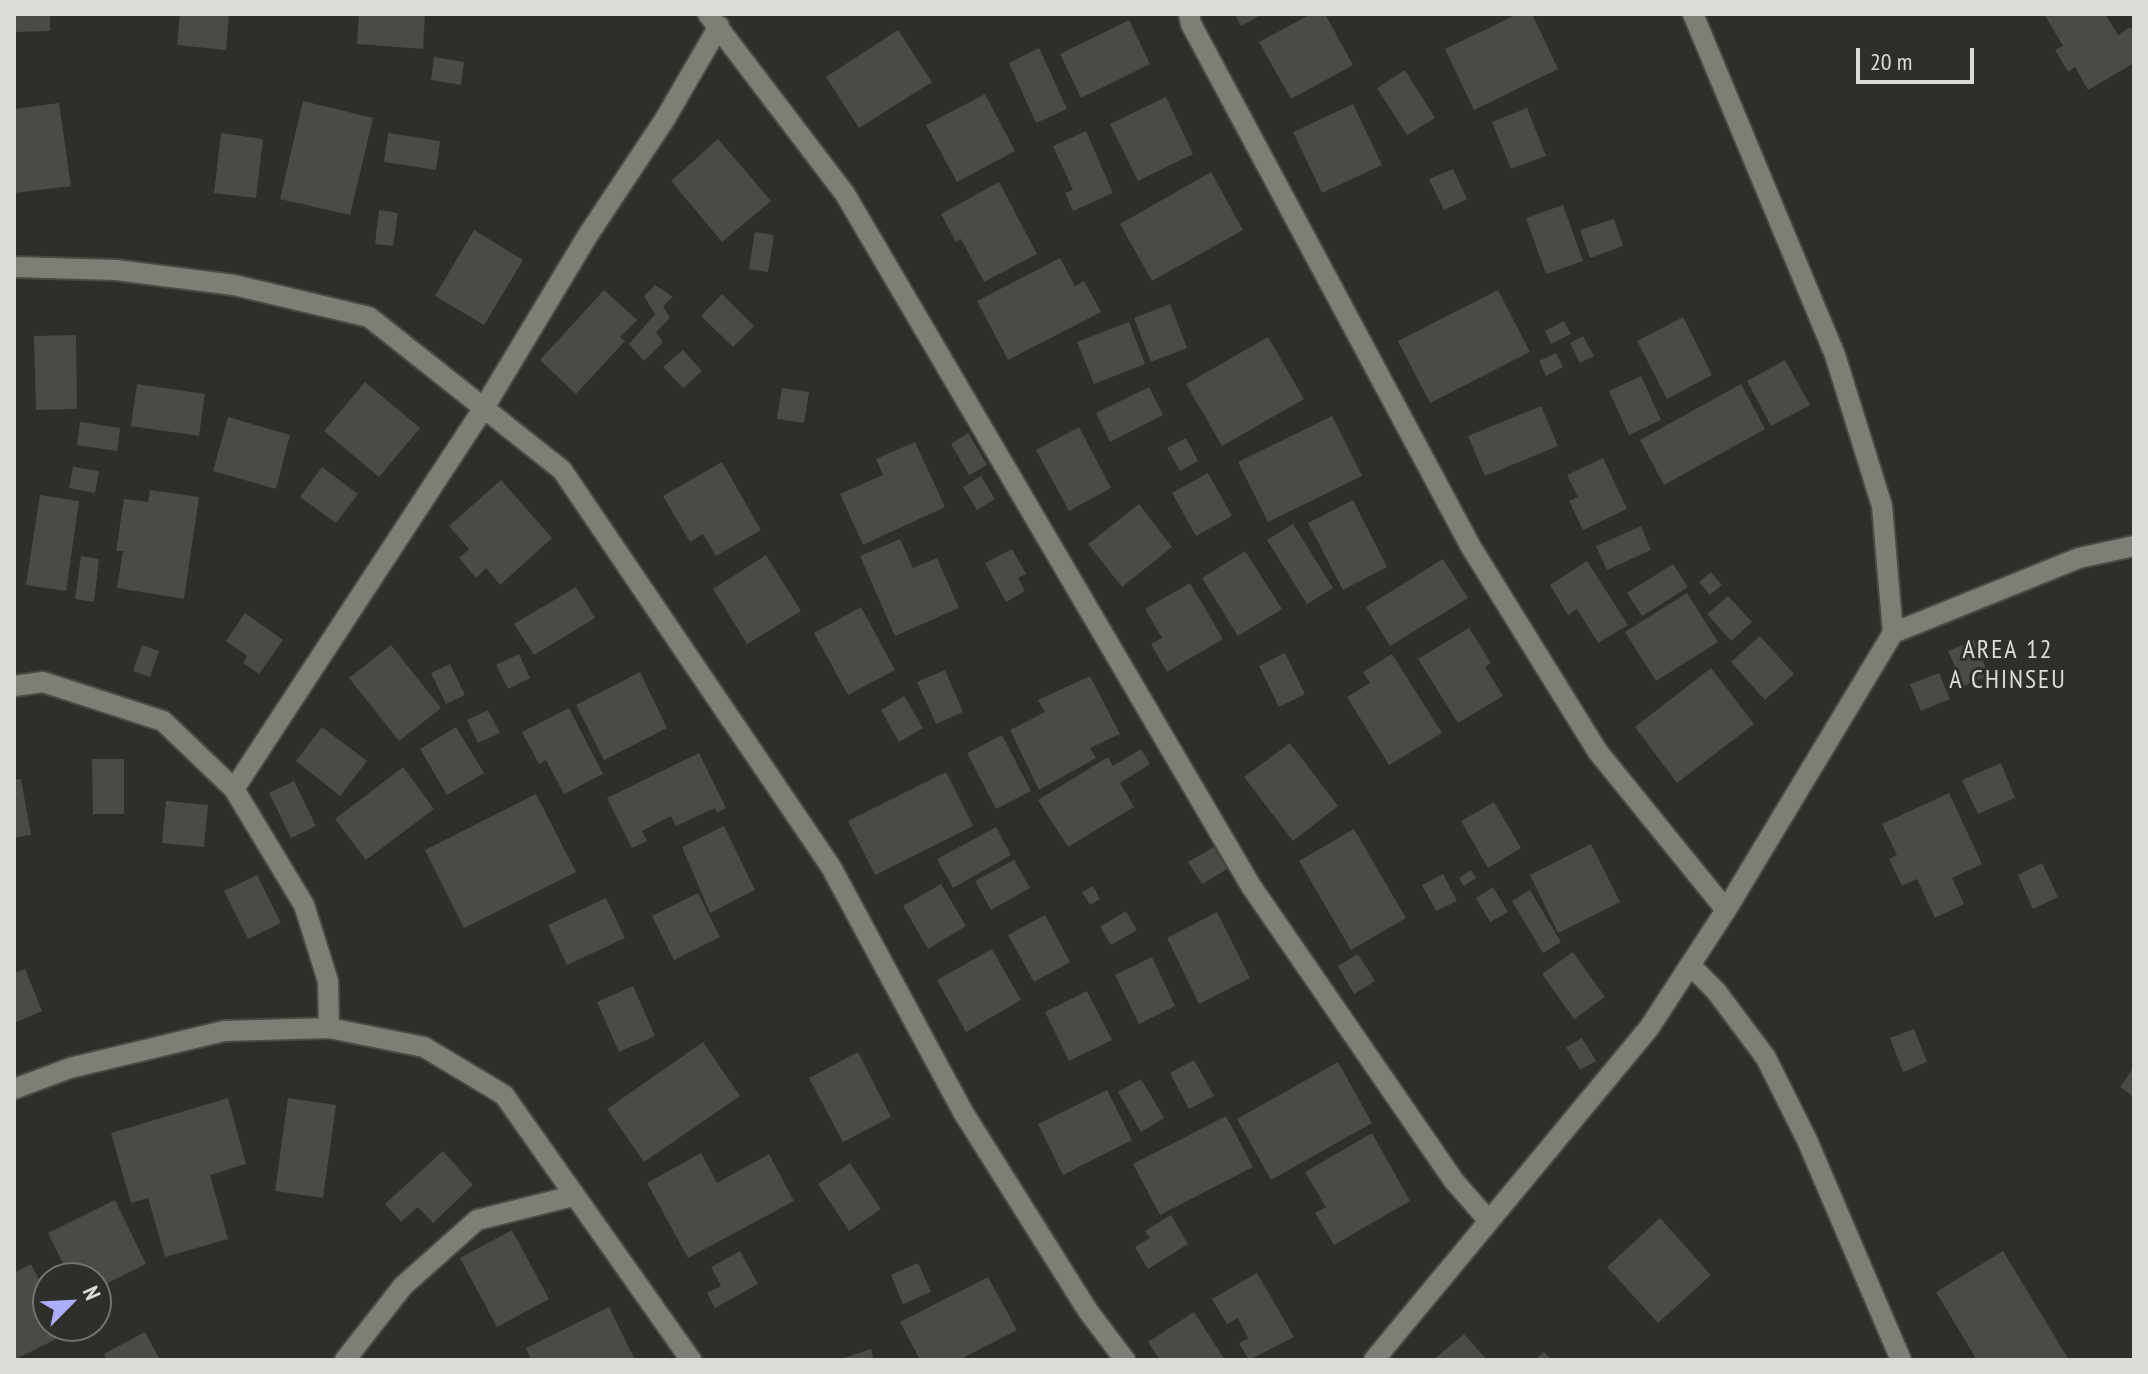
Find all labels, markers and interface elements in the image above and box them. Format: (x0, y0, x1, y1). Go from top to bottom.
scale bar (1860, 32, 1978, 82)
text: 20 m (1870, 46, 1912, 77)
district label: AREA 12 A CHINSEU (1949, 635, 2067, 696)
north arrow (32, 1262, 112, 1342)
text: N (77, 1282, 107, 1304)

